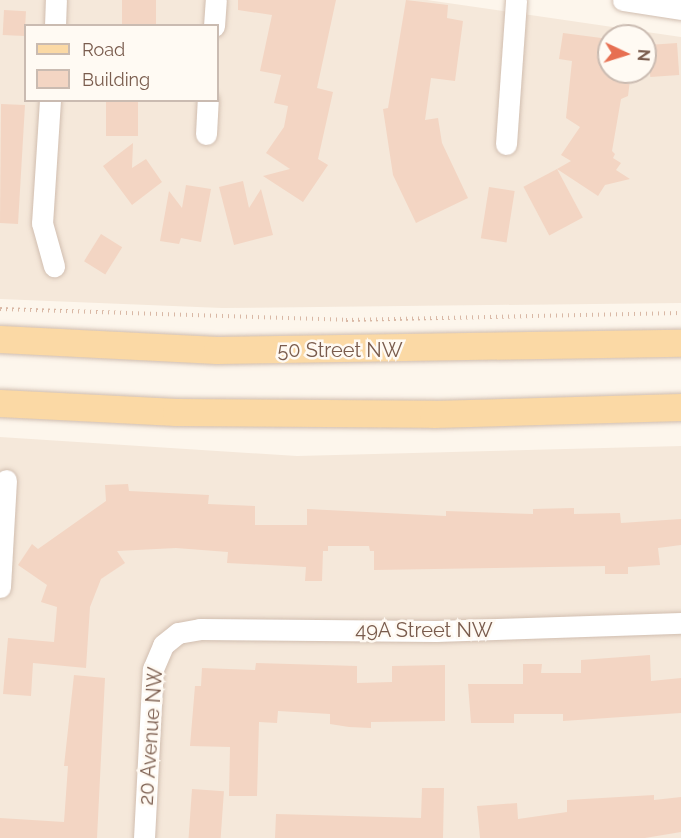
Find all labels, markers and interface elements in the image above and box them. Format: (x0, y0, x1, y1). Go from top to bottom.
legend (24, 24, 219, 102)
north arrow (597, 24, 657, 84)
text: Road (82, 39, 125, 60)
text: N (634, 48, 653, 62)
text: Building (82, 69, 150, 90)
street label: 50 Street NW (277, 338, 403, 362)
street label: 49A Street NW (355, 618, 493, 642)
street label: 20 Avenue NW (134, 666, 168, 806)

